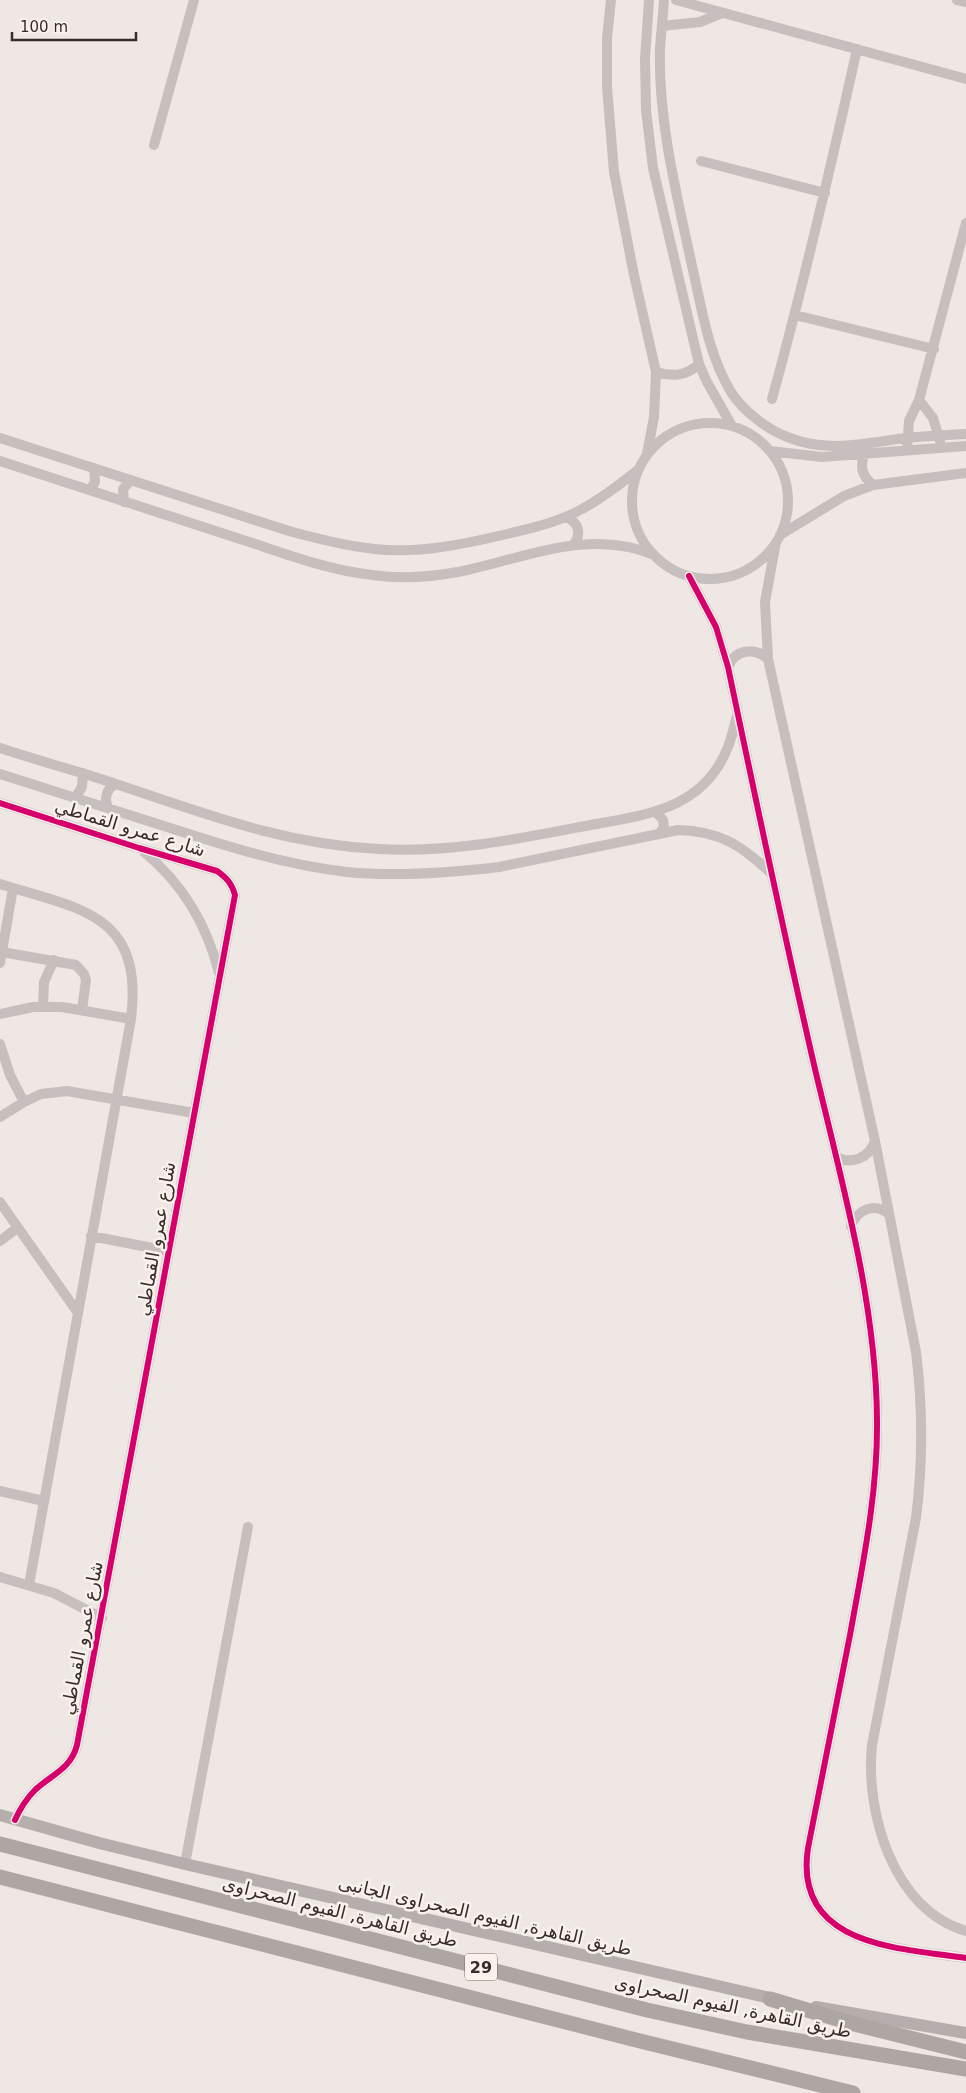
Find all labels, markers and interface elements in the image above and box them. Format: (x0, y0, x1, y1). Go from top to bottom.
scale bar (12, 10, 136, 42)
text: 100 m (20, 18, 68, 36)
street label: شارع عمرو القماطي (52, 795, 208, 861)
street label: شارع عمرو القماطي (132, 1160, 180, 1318)
street label: شارع عمرو القماطي (56, 1559, 108, 1717)
street label: طريق القاهرة, الفيوم الصحراوى الجانبى (336, 1871, 634, 1961)
street label: طريق القاهرة, الفيوم الصحراوى (220, 1872, 460, 1952)
road number: 29 (465, 1954, 497, 1980)
street label: طريق القاهرة, الفيوم الصحراوى (612, 1971, 854, 2043)

